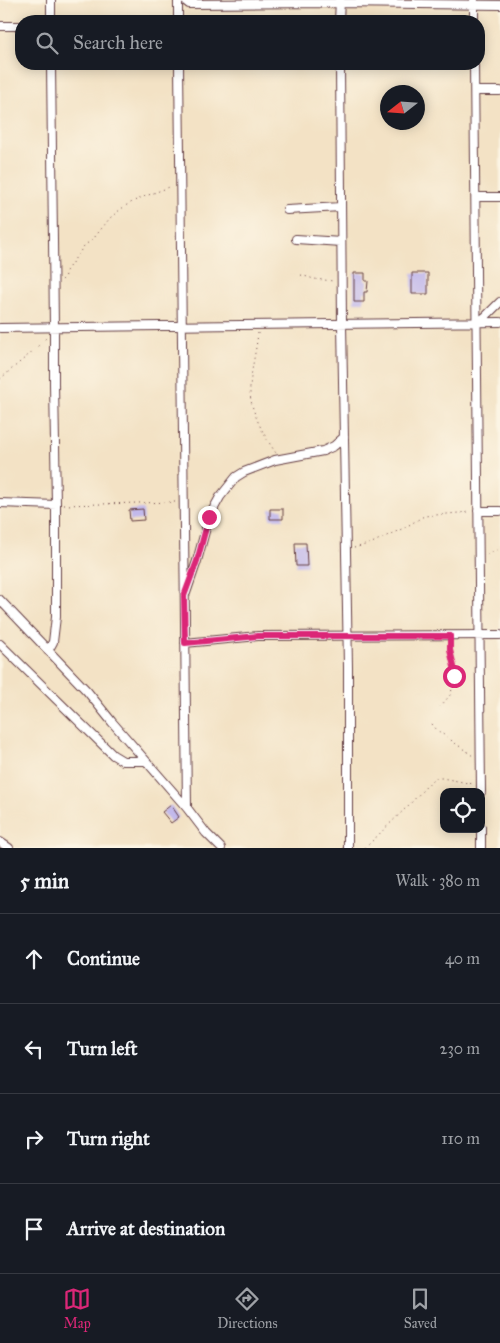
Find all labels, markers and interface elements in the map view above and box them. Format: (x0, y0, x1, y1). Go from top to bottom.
search box (15, 15, 485, 70)
icon: search (33, 29, 61, 57)
text: Search here (73, 31, 163, 54)
north arrow (380, 85, 425, 130)
route end (198, 506, 221, 529)
route start (443, 665, 466, 688)
map controls (440, 788, 485, 833)
button: locate (440, 788, 485, 833)
text: 5 min (20, 868, 69, 894)
text: Walk · 380 m (396, 871, 480, 890)
icon: ahead (20, 945, 48, 973)
text: Continue (67, 947, 140, 970)
text: 40 m (445, 949, 480, 968)
icon: left (20, 1035, 48, 1063)
text: Turn left (67, 1037, 137, 1060)
text: 230 m (440, 1039, 480, 1058)
icon: right (20, 1125, 48, 1153)
text: Turn right (67, 1127, 150, 1150)
text: 110 m (441, 1129, 480, 1148)
icon: arrive (20, 1215, 48, 1243)
text: Arrive at destination (67, 1217, 225, 1240)
tab: Map (63, 1285, 91, 1332)
tab: Directions (217, 1285, 278, 1332)
tab: Saved (404, 1285, 437, 1332)

